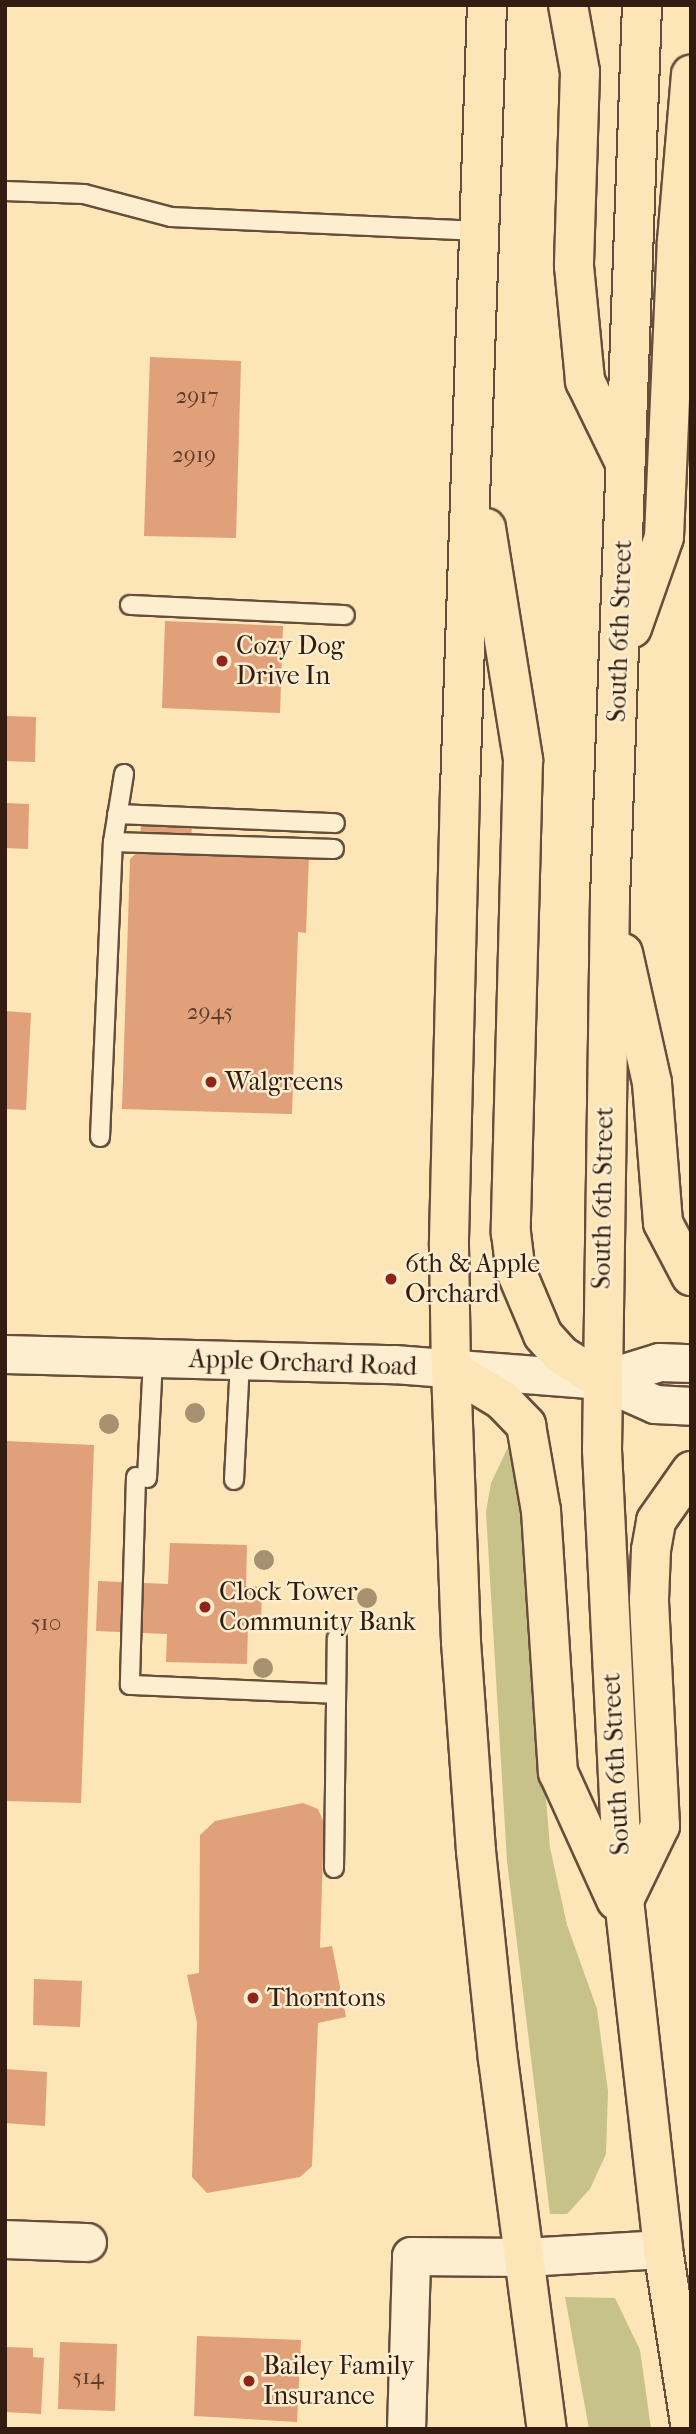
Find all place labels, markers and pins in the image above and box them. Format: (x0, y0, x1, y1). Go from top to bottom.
place label: Cozy Dog Drive In (236, 630, 344, 692)
marker: Cozy Dog Drive In (214, 653, 230, 669)
place label: Walgreens (225, 1066, 343, 1098)
marker: Walgreens (203, 1074, 219, 1090)
place label: 6th & Apple Orchard (405, 1248, 540, 1310)
marker: 6th & Apple Orchard (383, 1271, 399, 1287)
place label: Clock Tower Community Bank (219, 1576, 416, 1638)
marker: Clock Tower Community Bank (197, 1599, 213, 1615)
place label: Thorntons (267, 1982, 385, 2014)
marker: Thorntons (245, 1990, 261, 2006)
place label: Bailey Family Insurance (263, 2350, 414, 2412)
marker: Bailey Family Insurance (241, 2373, 257, 2389)

